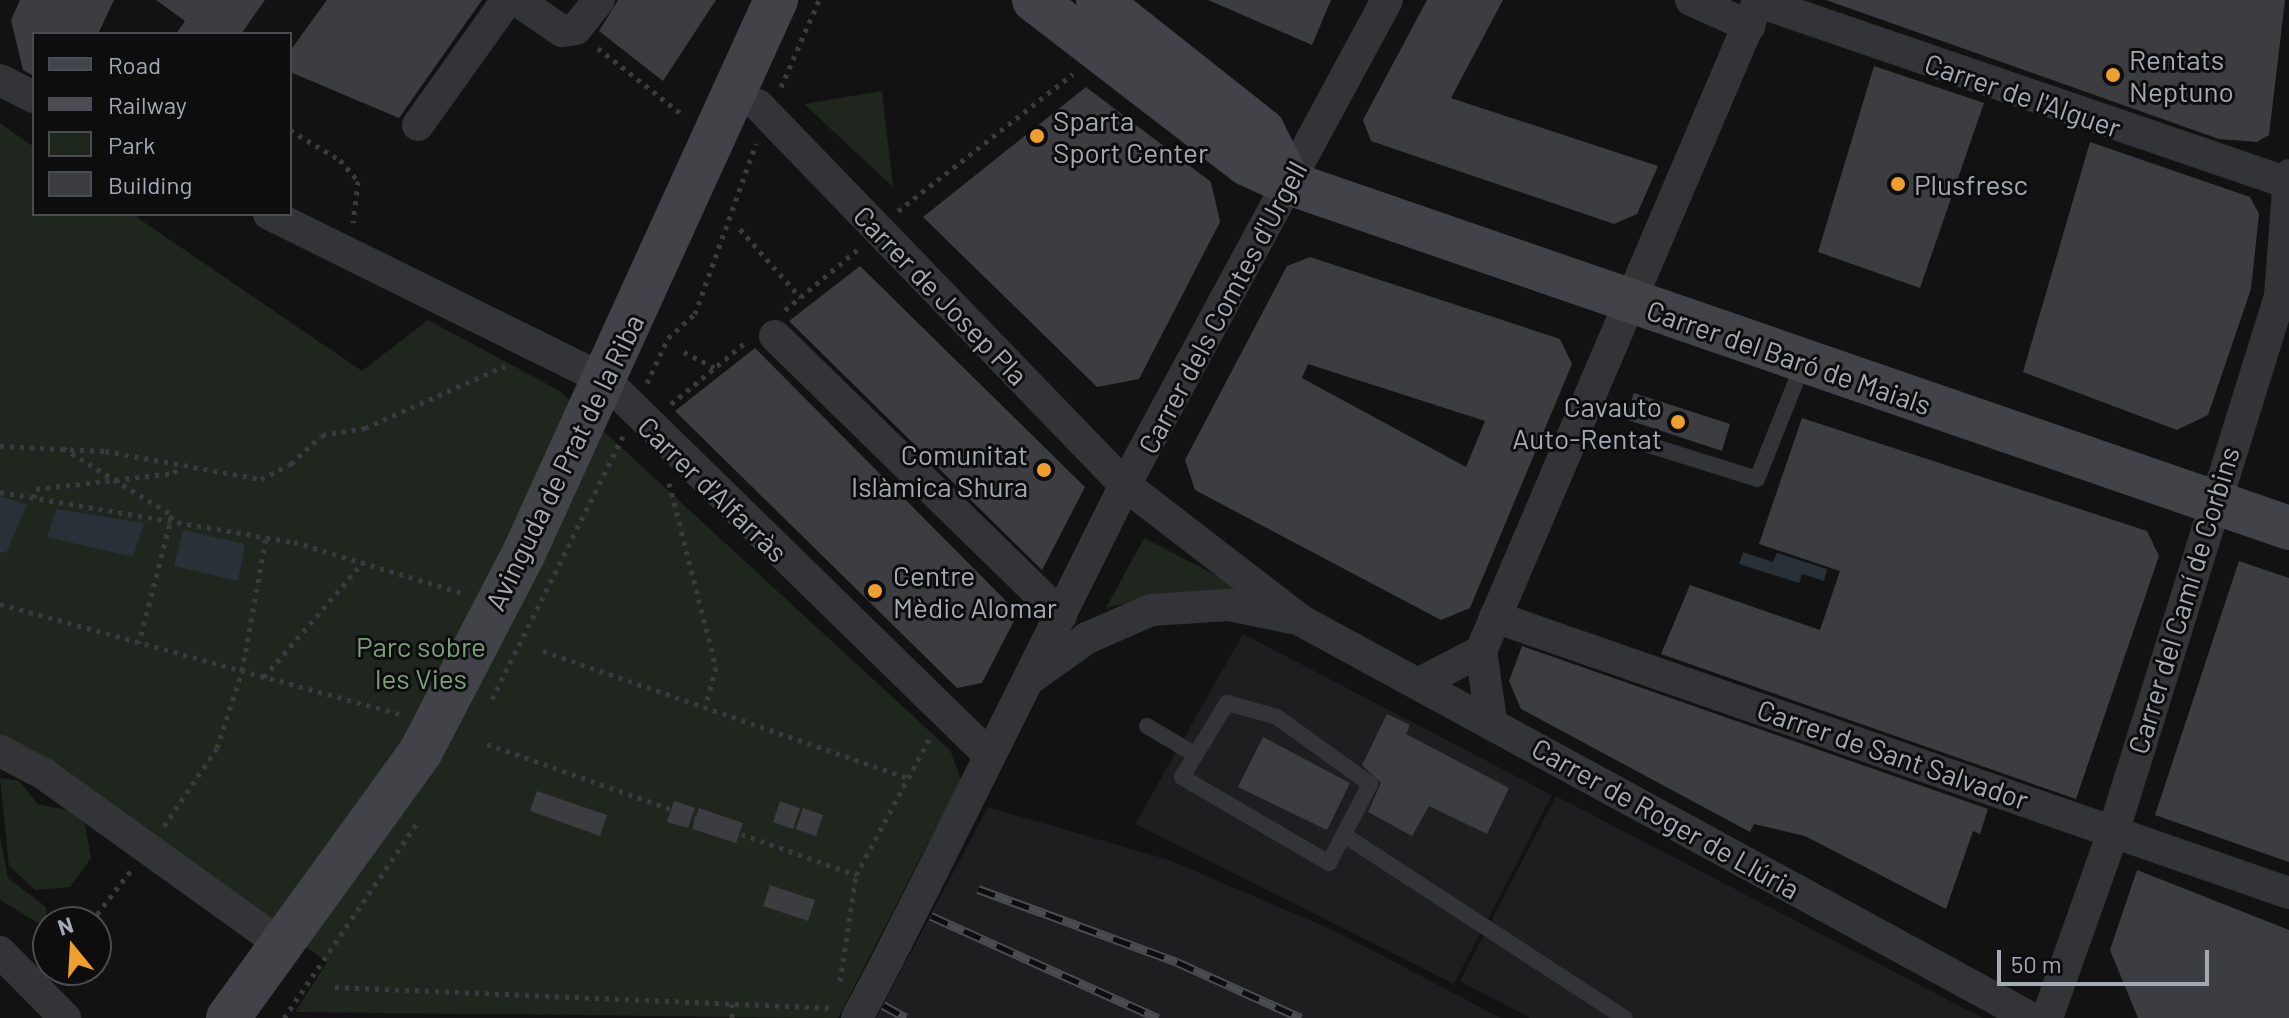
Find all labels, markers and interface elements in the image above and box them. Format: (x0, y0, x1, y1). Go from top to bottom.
legend (32, 32, 292, 216)
place label: Rentats Neptuno (2129, 42, 2234, 108)
street label: Carrer de l'Alguer (1921, 46, 2125, 144)
text: Road (108, 50, 161, 79)
marker: Rentats Neptuno (2104, 66, 2122, 84)
text: Railway (108, 90, 187, 119)
place label: Sparta Sport Center (1053, 103, 1208, 169)
marker: Sparta Sport Center (1028, 127, 1046, 145)
text: Park (108, 130, 155, 159)
street label: Carrer dels Comtes d'Urgell (1131, 155, 1313, 459)
place label: Plusfresc (1914, 167, 2028, 201)
text: Building (108, 170, 192, 199)
marker: Plusfresc (1889, 175, 1907, 193)
street label: Carrer de Josep Pla (847, 198, 1035, 392)
street label: Carrer del Baró de Maials (1643, 293, 1935, 421)
street label: Avinguda de Prat de la Riba (478, 308, 650, 616)
place label: Cavauto Auto-Rentat (1512, 389, 1662, 455)
street label: Carrer d'Alfarràs (631, 409, 795, 569)
marker: Cavauto Auto-Rentat (1669, 413, 1687, 431)
place label: Comunitat Islàmica Shura (851, 437, 1028, 503)
street label: Carrer del Camí de Corbins (2120, 442, 2246, 758)
marker: Comunitat Islàmica Shura (1035, 461, 1053, 479)
place label: Centre Mèdic Alomar (893, 558, 1057, 624)
marker: Centre Mèdic Alomar (864, 580, 886, 602)
park label: Parc sobre les Vies (356, 629, 486, 695)
street label: Carrer de Sant Salvador (1753, 692, 2033, 816)
street label: Carrer de Roger de Llúria (1526, 730, 1806, 906)
north arrow (32, 906, 112, 986)
text: N (54, 910, 76, 940)
scale bar (2001, 934, 2213, 984)
text: 50 m (2011, 949, 2062, 978)

